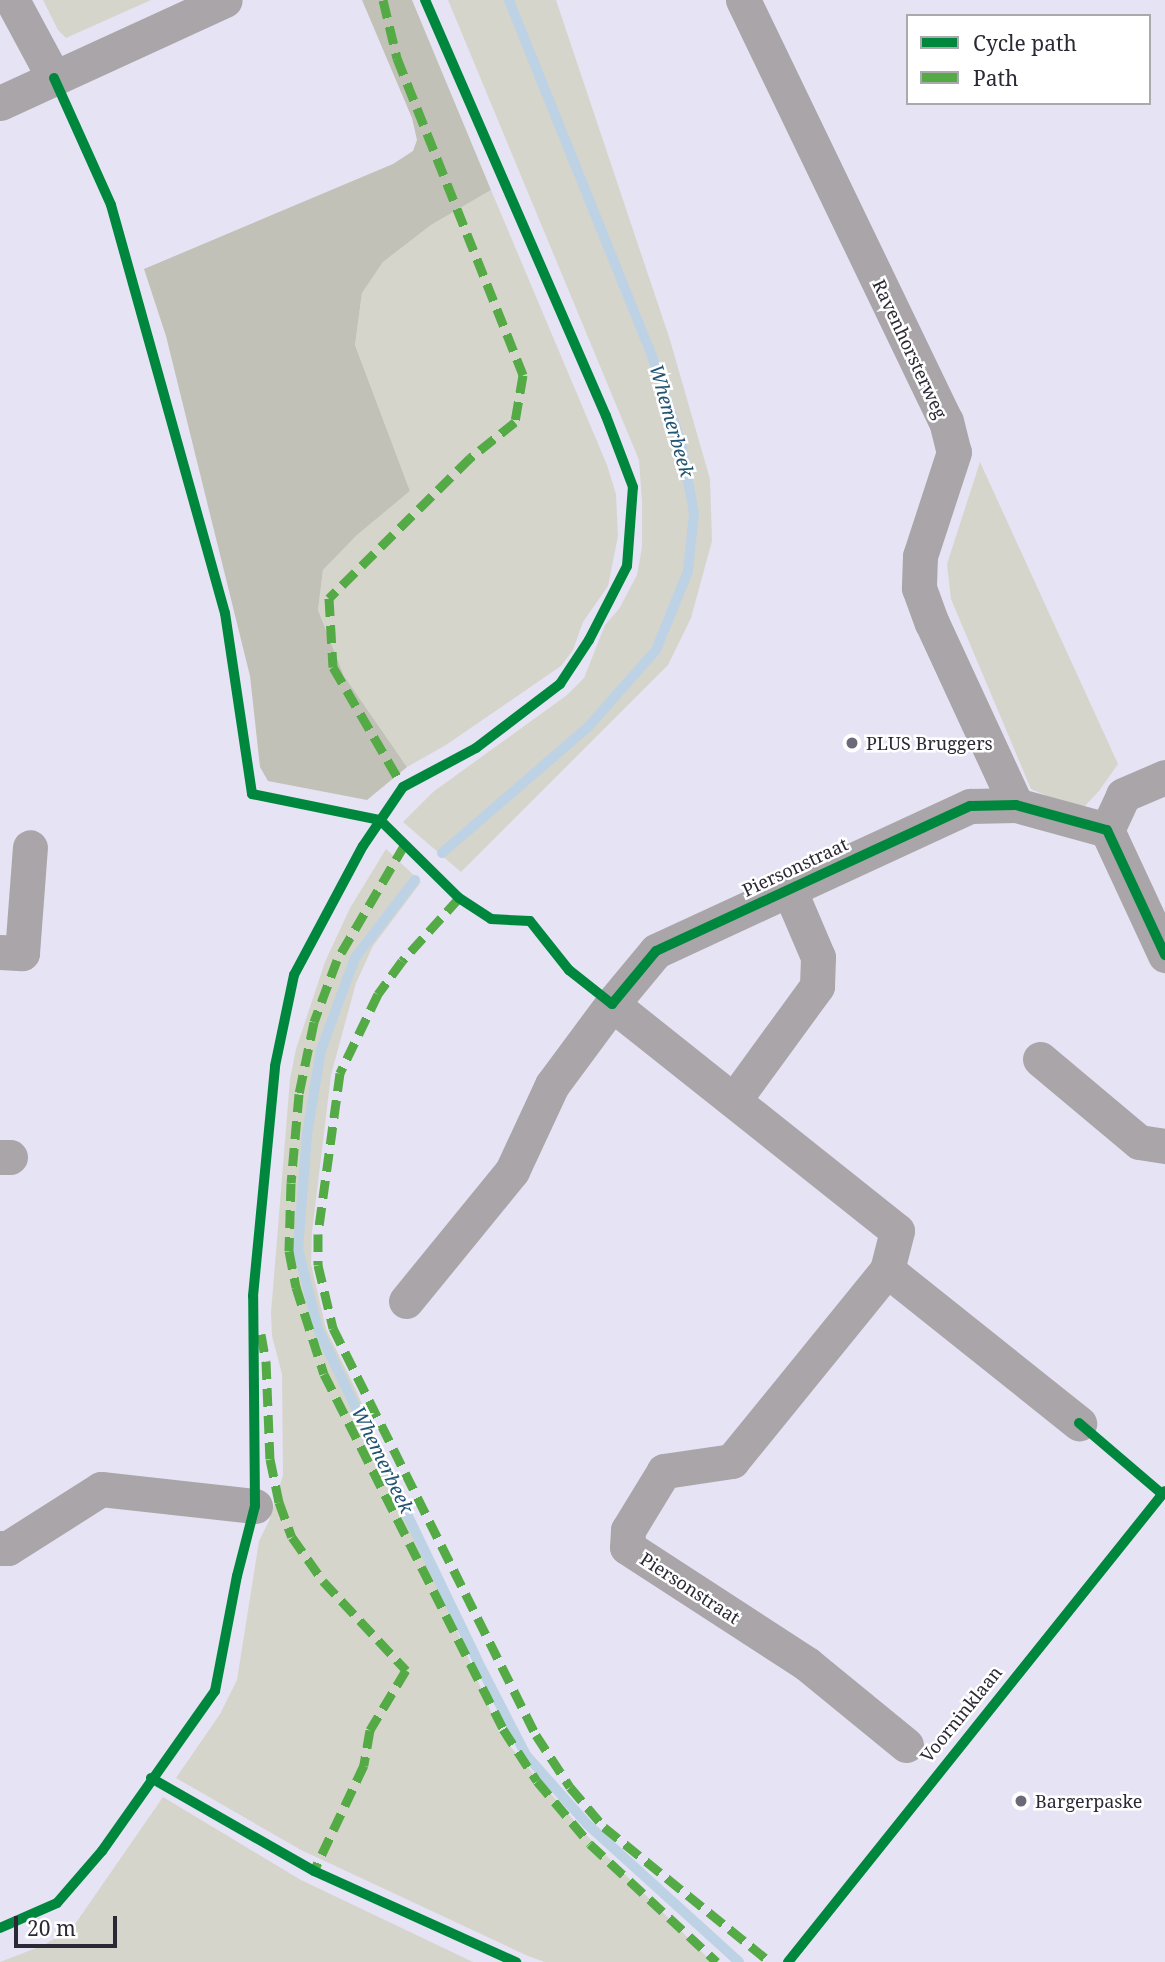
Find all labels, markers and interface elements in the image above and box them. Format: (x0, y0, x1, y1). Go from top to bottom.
legend (906, 14, 1151, 105)
text: Cycle path (973, 29, 1077, 57)
text: Path (973, 64, 1018, 92)
street label: Ravenhorsterweg (868, 276, 952, 422)
water label: Whemerbeek (644, 362, 698, 480)
place label: PLUS Bruggers (866, 732, 993, 754)
marker: PLUS Bruggers (844, 735, 860, 751)
street label: Piersonstraat (739, 833, 851, 901)
water label: Whemerbeek (346, 1403, 418, 1517)
street label: Piersonstraat (636, 1548, 744, 1628)
street label: Voorninklaan (916, 1662, 1006, 1766)
place label: Bargerpaske (1035, 1790, 1142, 1812)
marker: Bargerpaske (1013, 1793, 1029, 1809)
scale bar (18, 1902, 121, 1946)
text: 20 m (27, 1914, 76, 1942)

